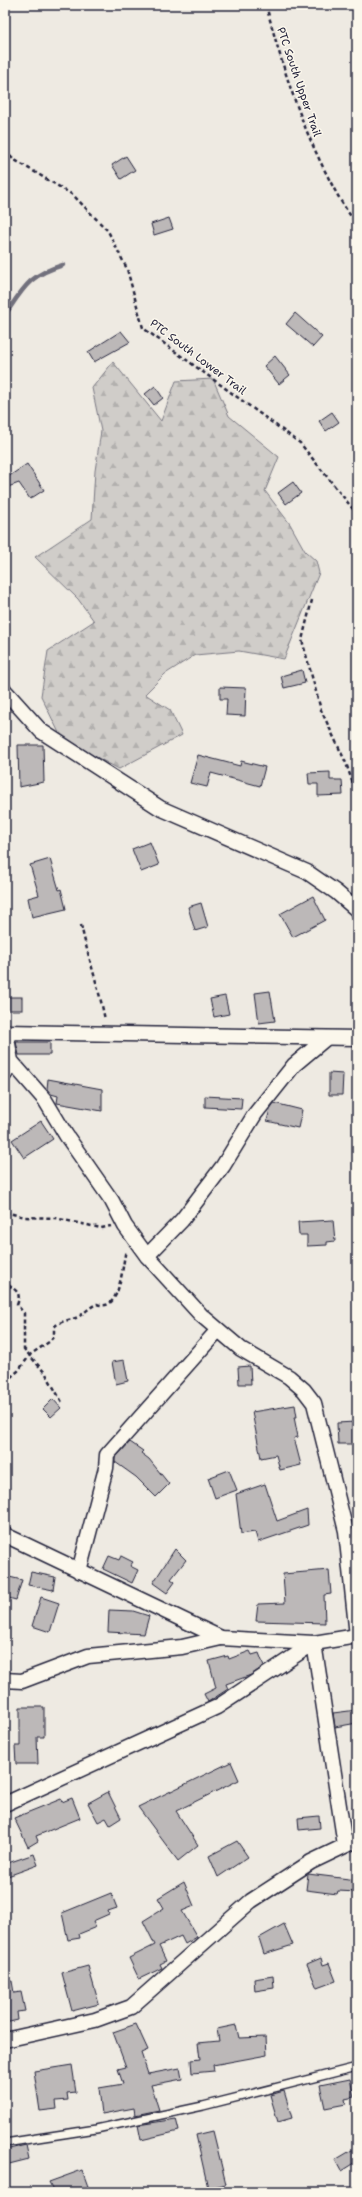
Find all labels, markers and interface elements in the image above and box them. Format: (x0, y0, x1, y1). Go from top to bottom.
street label: PTC South Upper Trail (273, 25, 325, 139)
street label: PTC South Lower Trail (147, 316, 250, 399)

